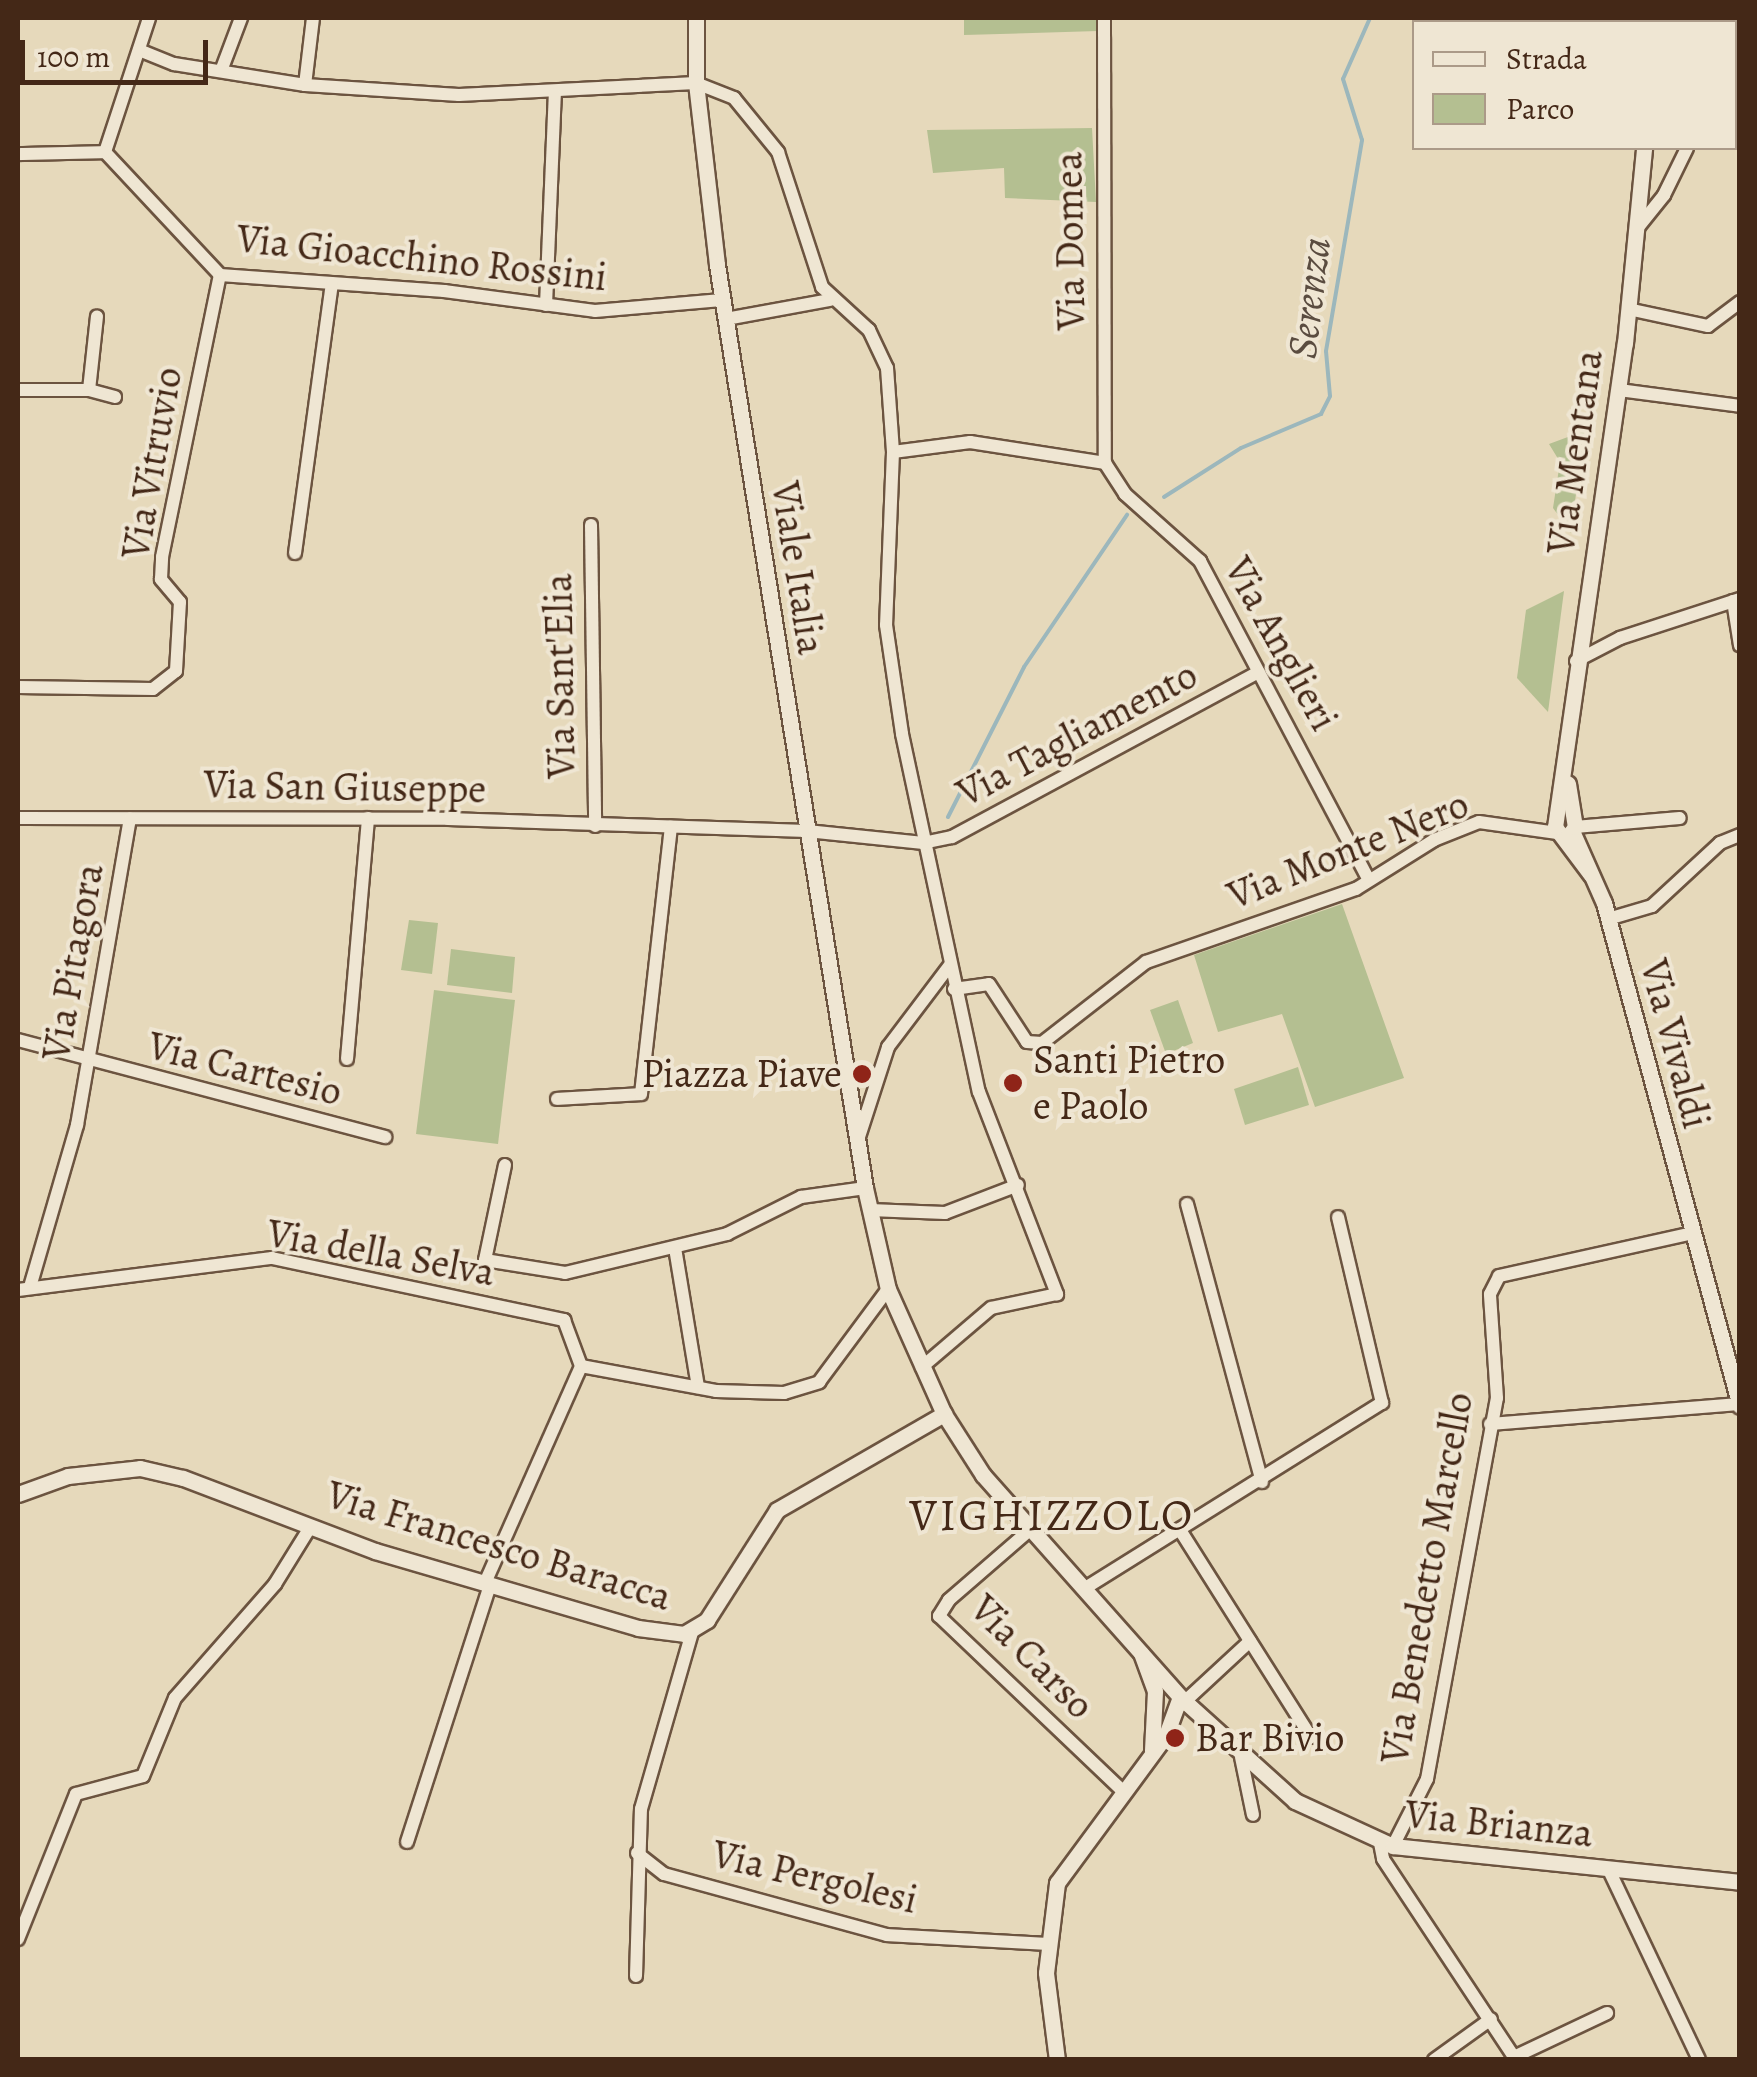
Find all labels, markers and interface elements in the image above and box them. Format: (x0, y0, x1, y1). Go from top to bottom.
scale bar (25, 20, 212, 82)
legend (1412, 20, 1737, 150)
text: 100 m (37, 37, 110, 77)
text: Strada (1506, 39, 1587, 79)
text: Parco (1506, 89, 1574, 129)
street label: Via Domea (1044, 151, 1096, 331)
street label: Via Gioacchino Rossini (235, 215, 609, 301)
water label: Serenza (1277, 235, 1341, 361)
street label: Via Mentana (1537, 347, 1613, 557)
street label: Via Vitruvio (112, 363, 192, 563)
street label: Viale Italia (761, 478, 835, 658)
street label: Via Anglieri (1214, 549, 1348, 739)
street label: Via Sant'Elia (534, 573, 586, 779)
street label: Via Tagliamento (949, 651, 1205, 817)
street label: Via San Giuseppe (203, 761, 487, 813)
street label: Via Monte Nero (1221, 780, 1475, 920)
street label: Via Pitagora (32, 860, 114, 1064)
street label: Via Vivaldi (1629, 954, 1721, 1134)
street label: Via Cartesio (143, 1022, 347, 1116)
place label: Santi Pietro e Paolo (1033, 1036, 1225, 1130)
place label: Piazza Piave (641, 1050, 842, 1098)
marker: Piazza Piave (851, 1063, 873, 1085)
marker: Santi Pietro e Paolo (1002, 1072, 1024, 1094)
street label: Via della Selva (264, 1209, 498, 1297)
street label: Via Benedetto Marcello (1371, 1389, 1483, 1767)
street label: Via Francesco Baracca (321, 1471, 677, 1621)
district label: VIGHIZZOLO (909, 1489, 1195, 1543)
street label: Via Carso (960, 1585, 1104, 1729)
place label: Bar Bivio (1195, 1714, 1345, 1762)
marker: Bar Bivio (1164, 1727, 1186, 1749)
street label: Via Brianza (1403, 1790, 1595, 1858)
street label: Via Pergolesi (708, 1830, 922, 1924)

